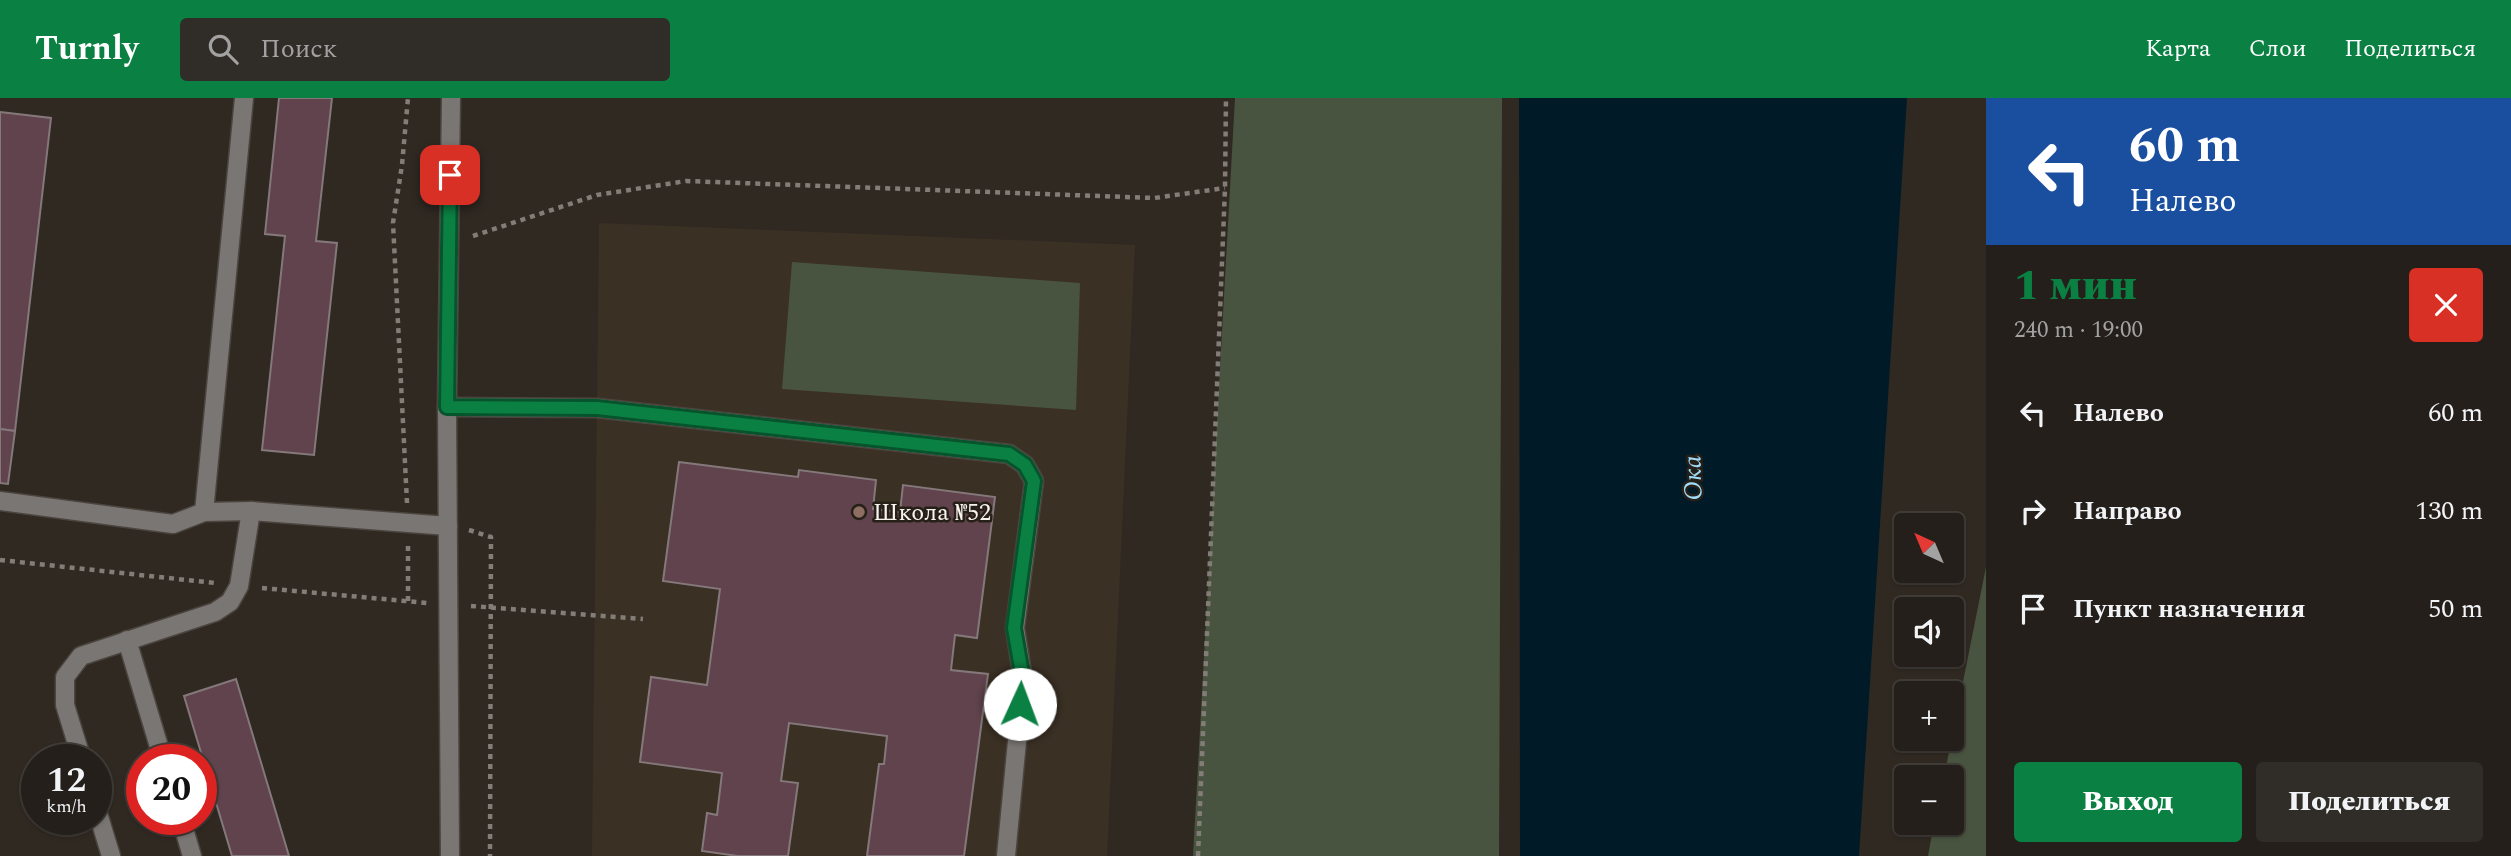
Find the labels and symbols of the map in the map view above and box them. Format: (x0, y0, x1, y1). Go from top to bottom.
pin (420, 145, 480, 205)
water label: Ока (1672, 455, 1714, 501)
place label: Школа №52 (873, 495, 991, 531)
marker: Школа №52 (851, 504, 867, 520)
north arrow (1894, 513, 1964, 583)
position arrow (983, 667, 1057, 741)
speed limit sign: 20 (126, 744, 217, 835)

